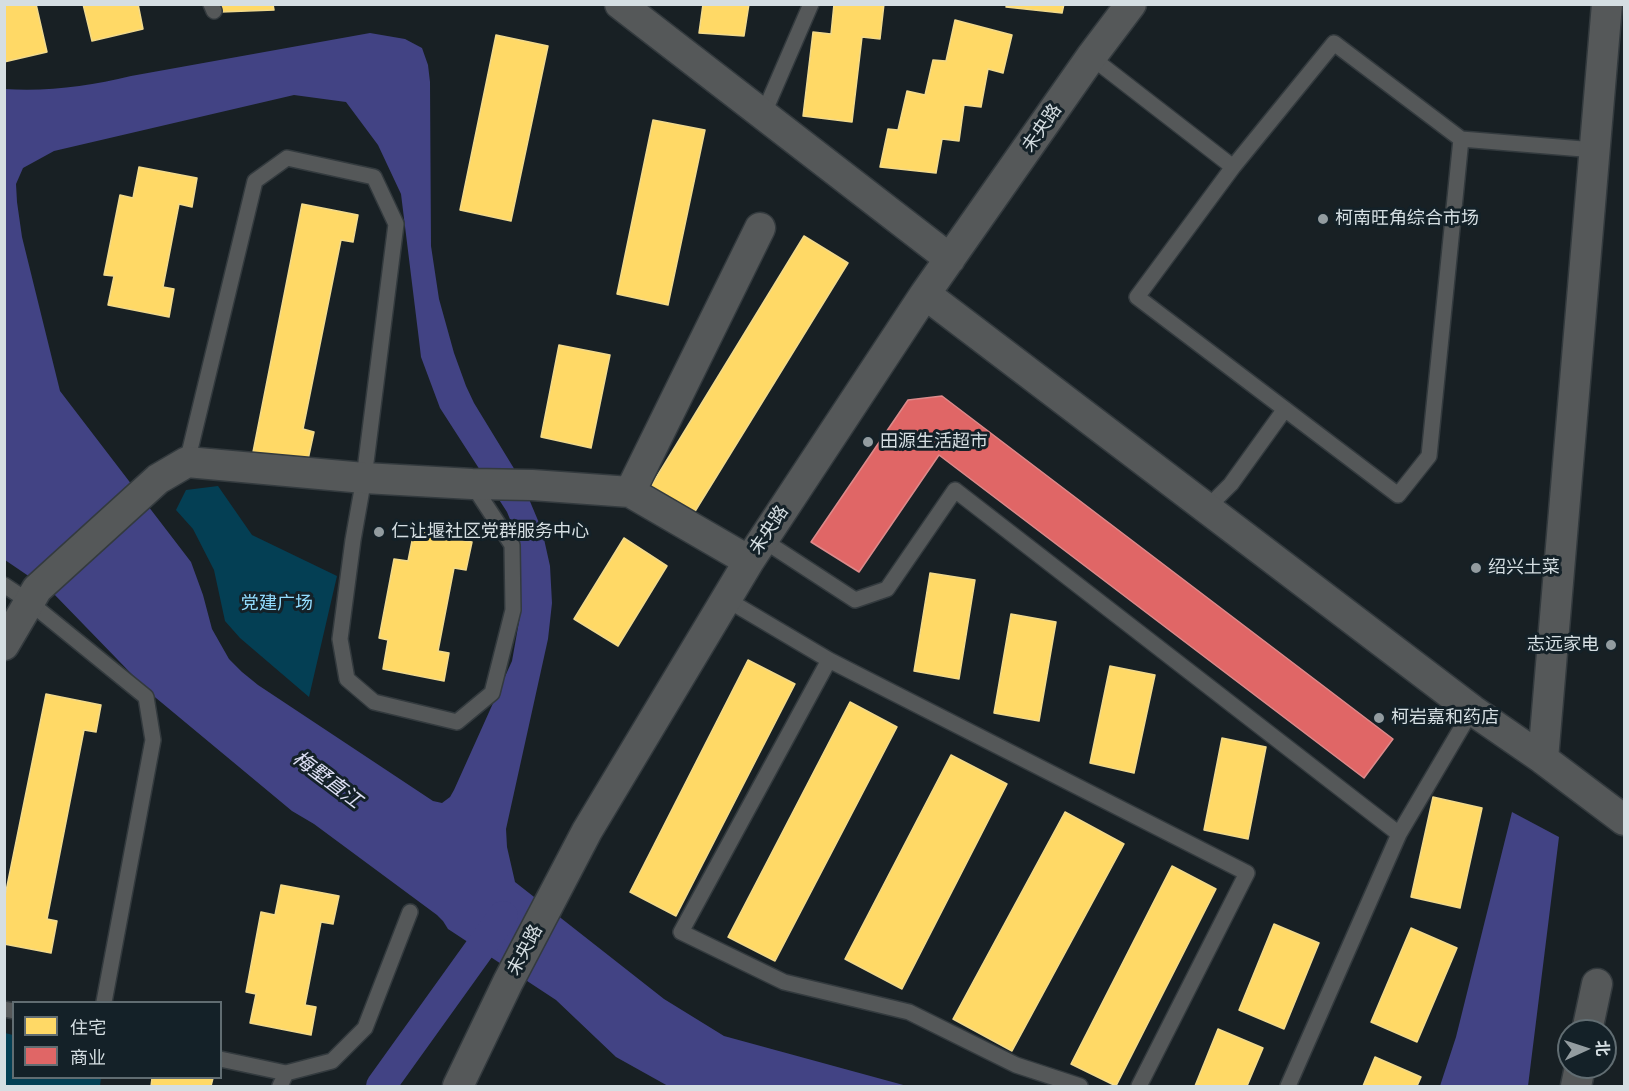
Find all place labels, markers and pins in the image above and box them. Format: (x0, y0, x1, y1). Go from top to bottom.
place label: 柯南旺角综合市场 (1335, 208, 1479, 230)
marker: 柯南旺角综合市场 (1316, 212, 1330, 226)
place label: 田源生活超市 (880, 431, 988, 453)
marker: 田源生活超市 (861, 435, 875, 449)
place label: 仁让堰社区党群服务中心 (391, 521, 589, 543)
marker: 仁让堰社区党群服务中心 (372, 525, 386, 539)
place label: 绍兴土菜 (1488, 557, 1560, 579)
marker: 绍兴土菜 (1469, 561, 1483, 575)
place label: 志远家电 (1527, 634, 1599, 656)
marker: 志远家电 (1604, 638, 1618, 652)
place label: 柯岩嘉和药店 (1391, 707, 1499, 729)
marker: 柯岩嘉和药店 (1372, 711, 1386, 725)

